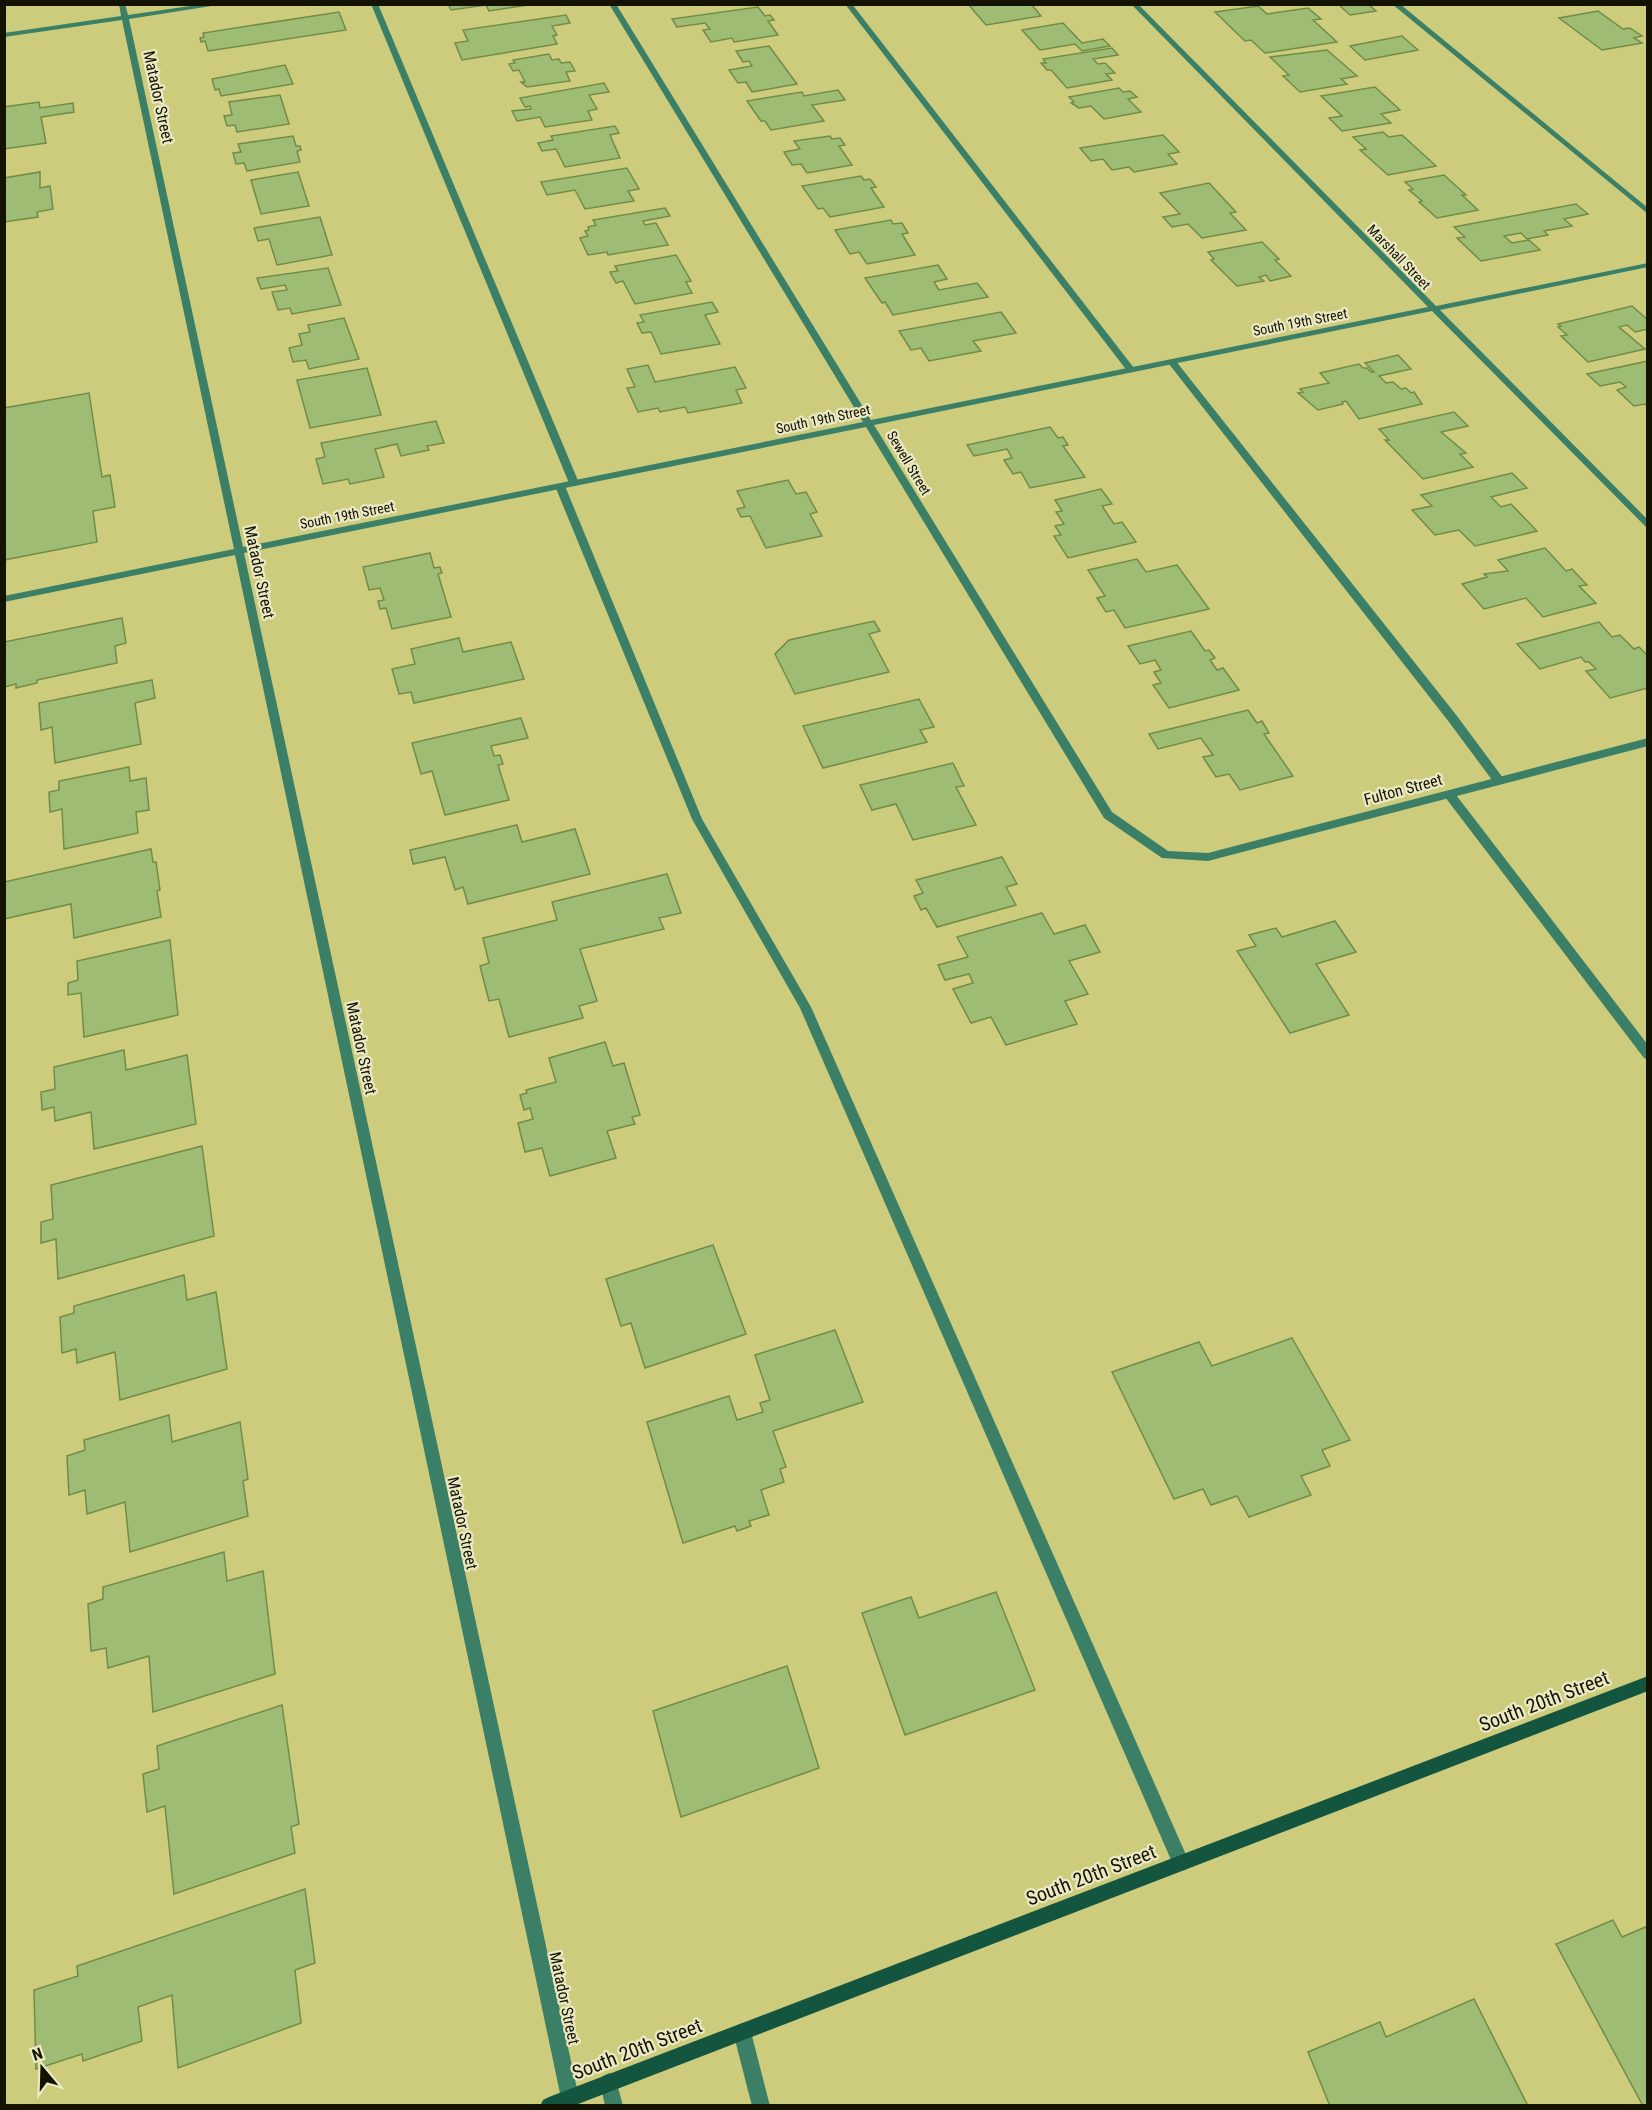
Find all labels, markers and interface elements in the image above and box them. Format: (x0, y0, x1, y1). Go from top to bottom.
street label: Matador Street (139, 49, 178, 145)
street label: Marshall Street (1364, 221, 1434, 293)
street label: South 19th Street (1251, 305, 1349, 339)
street label: South 19th Street (774, 401, 872, 437)
street label: Sewell Street (884, 428, 934, 498)
street label: South 19th Street (298, 498, 396, 532)
street label: Matador Street (240, 524, 279, 620)
street label: Fulton Street (1362, 770, 1445, 809)
street label: Matador Street (342, 1000, 381, 1096)
street label: Matador Street (443, 1475, 482, 1571)
street label: South 20th Street (1476, 1665, 1612, 1737)
street label: South 20th Street (1023, 1839, 1159, 1911)
street label: Matador Street (545, 1950, 584, 2046)
street label: South 20th Street (569, 2013, 705, 2085)
north arrow (12, 2038, 72, 2098)
text: N (30, 2044, 45, 2065)

